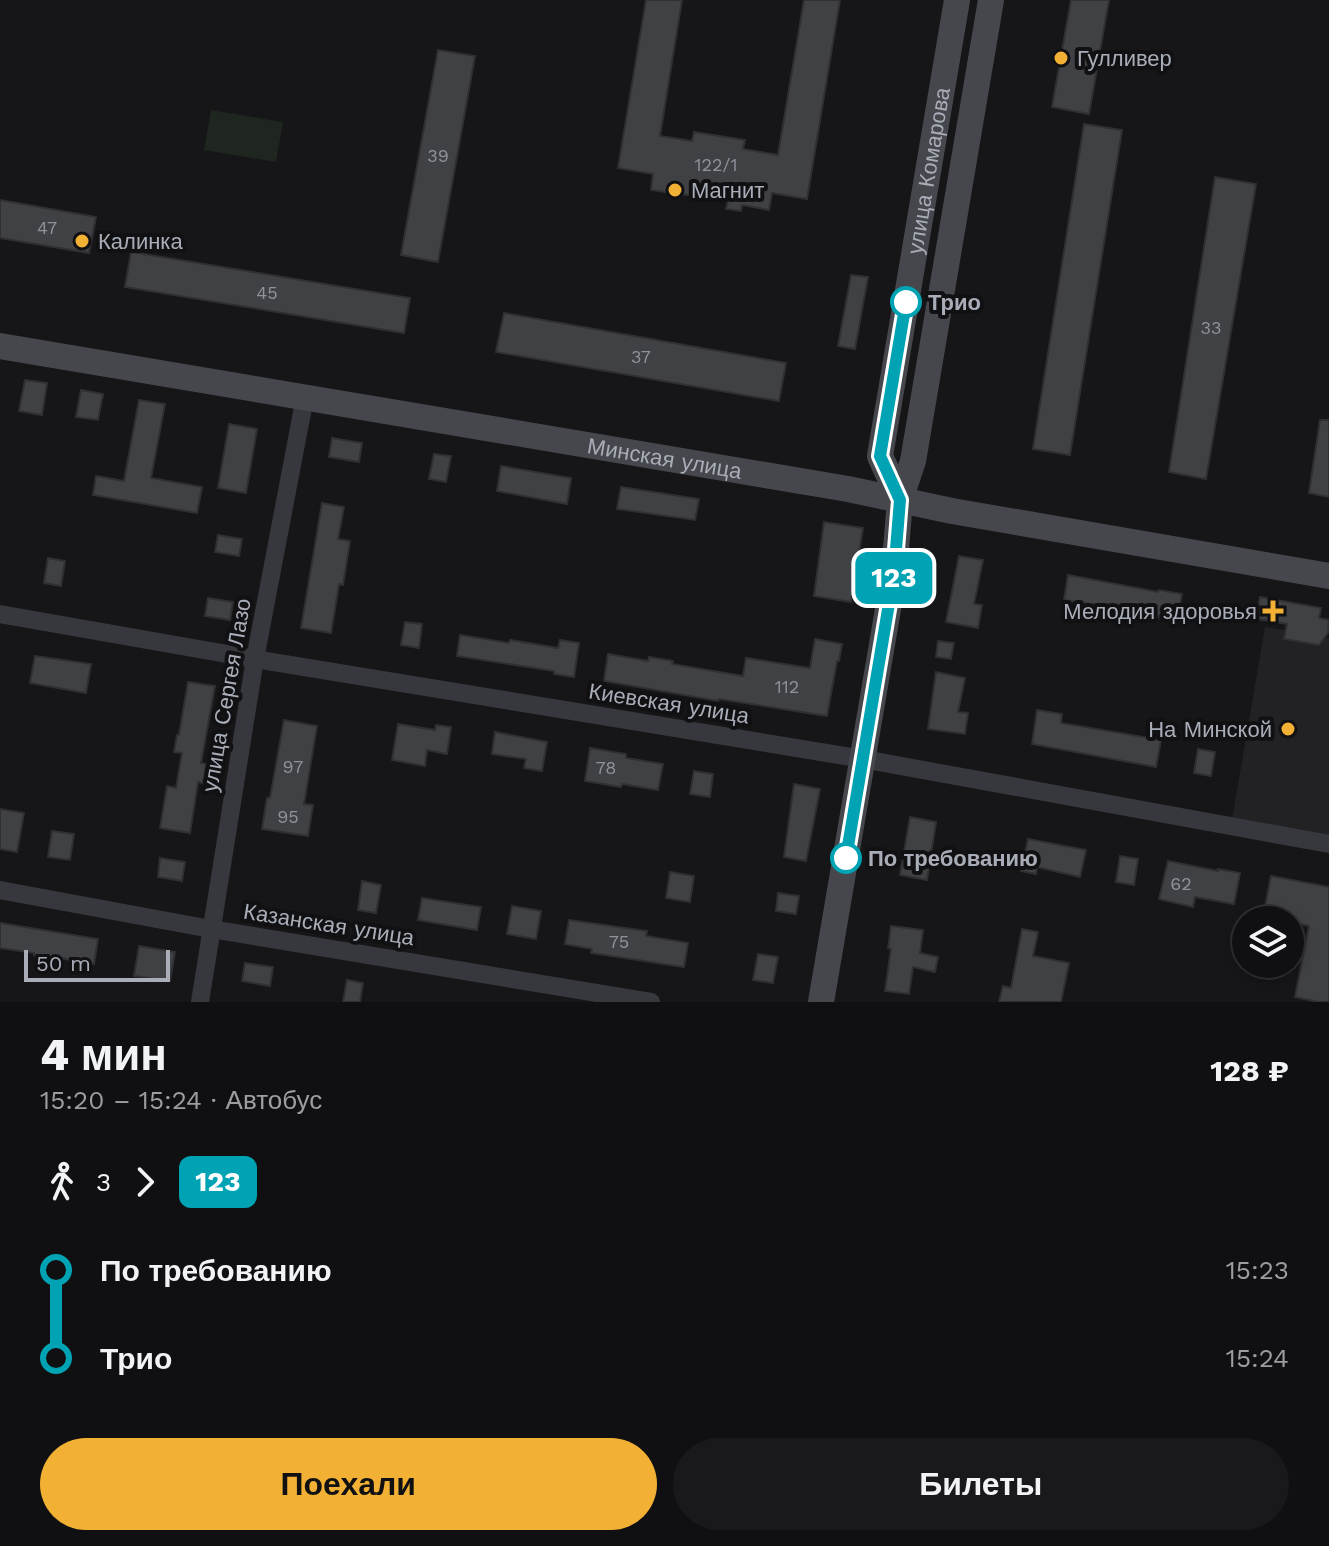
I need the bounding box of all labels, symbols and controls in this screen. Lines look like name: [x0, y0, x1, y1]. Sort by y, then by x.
place label: Гулливер: [1077, 46, 1172, 71]
marker: Гулливер: [1052, 49, 1070, 67]
street label: улица Комарова: [902, 85, 955, 256]
house number: 39: [427, 145, 449, 166]
house number: 122/1: [695, 154, 737, 175]
place label: Магнит: [691, 178, 764, 203]
marker: Магнит: [666, 181, 684, 199]
house number: 47: [37, 217, 57, 238]
place label: Калинка: [98, 229, 183, 254]
marker: Калинка: [73, 232, 91, 250]
house number: 45: [256, 282, 278, 303]
marker: Трио: [891, 287, 921, 317]
place label: Трио: [928, 290, 981, 315]
house number: 33: [1201, 317, 1222, 338]
house number: 37: [631, 346, 651, 367]
street label: Минская улица: [585, 433, 744, 484]
line badge: 123: [848, 552, 940, 604]
text: 123: [871, 561, 917, 594]
street label: улица Сергея Лазо: [197, 596, 256, 794]
place label: Мелодия здоровья: [1063, 599, 1257, 624]
marker: Мелодия здоровья: [1264, 602, 1282, 620]
house number: 112: [775, 676, 799, 697]
street label: Киевская улица: [587, 678, 752, 729]
place label: На Минской: [1148, 717, 1272, 742]
marker: На Минской: [1279, 720, 1297, 738]
house number: 97: [283, 756, 303, 777]
house number: 78: [596, 757, 616, 778]
house number: 95: [277, 806, 299, 827]
marker: По требованию: [831, 843, 861, 873]
place label: По требованию: [868, 846, 1038, 871]
house number: 62: [1170, 873, 1192, 894]
street label: Казанская улица: [242, 899, 417, 950]
map controls: [1232, 906, 1304, 978]
button: layers: [1232, 906, 1304, 978]
house number: 75: [609, 931, 629, 952]
scale bar: [24, 946, 170, 982]
text: 50 m: [36, 951, 91, 976]
text: 4 мин: [40, 1029, 167, 1081]
text: 128 ₽: [1210, 1053, 1289, 1088]
text: 15:20 – 15:24 · Автобус: [40, 1085, 322, 1115]
icon: walk: [40, 1160, 84, 1204]
icon: forward: [123, 1160, 167, 1204]
text: 123: [195, 1165, 241, 1198]
text: 3: [96, 1167, 111, 1197]
text: По требованию: [100, 1253, 332, 1288]
text: 15:23: [1226, 1255, 1289, 1285]
text: Трио: [100, 1341, 172, 1376]
text: 15:24: [1226, 1343, 1289, 1373]
button: Поехали: [40, 1438, 657, 1530]
button: Билеты: [673, 1438, 1289, 1530]

